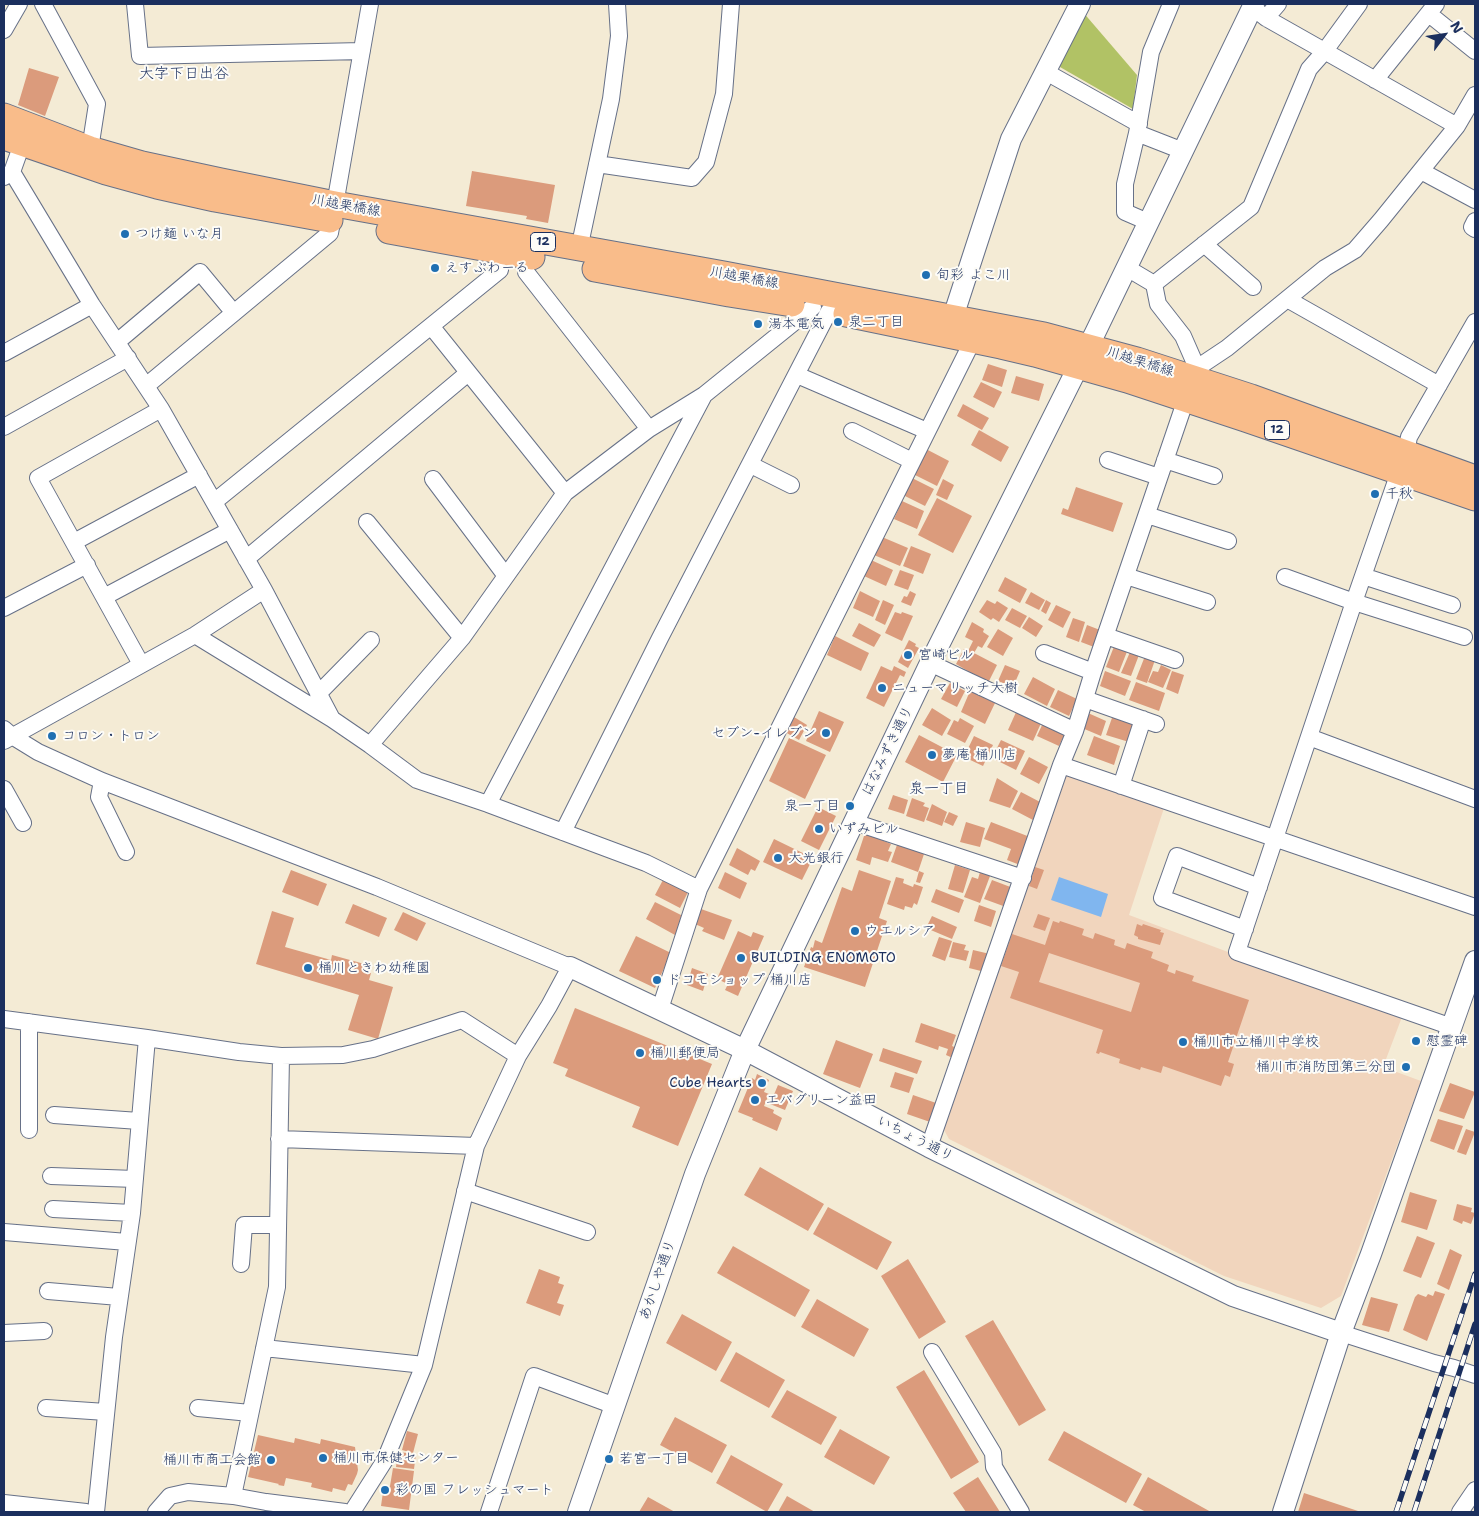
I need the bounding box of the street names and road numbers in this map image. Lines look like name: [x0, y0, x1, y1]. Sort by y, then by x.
street label: 川越栗橋線: [310, 192, 382, 220]
road number: 12: [530, 232, 556, 252]
street label: 川越栗橋線: [708, 264, 780, 292]
street label: 川越栗橋線: [1104, 344, 1176, 380]
road number: 12: [1264, 420, 1290, 440]
street label: はなみずき通り: [859, 703, 917, 799]
street label: いちょう通り: [874, 1112, 956, 1166]
street label: あかしや通り: [636, 1238, 680, 1322]

